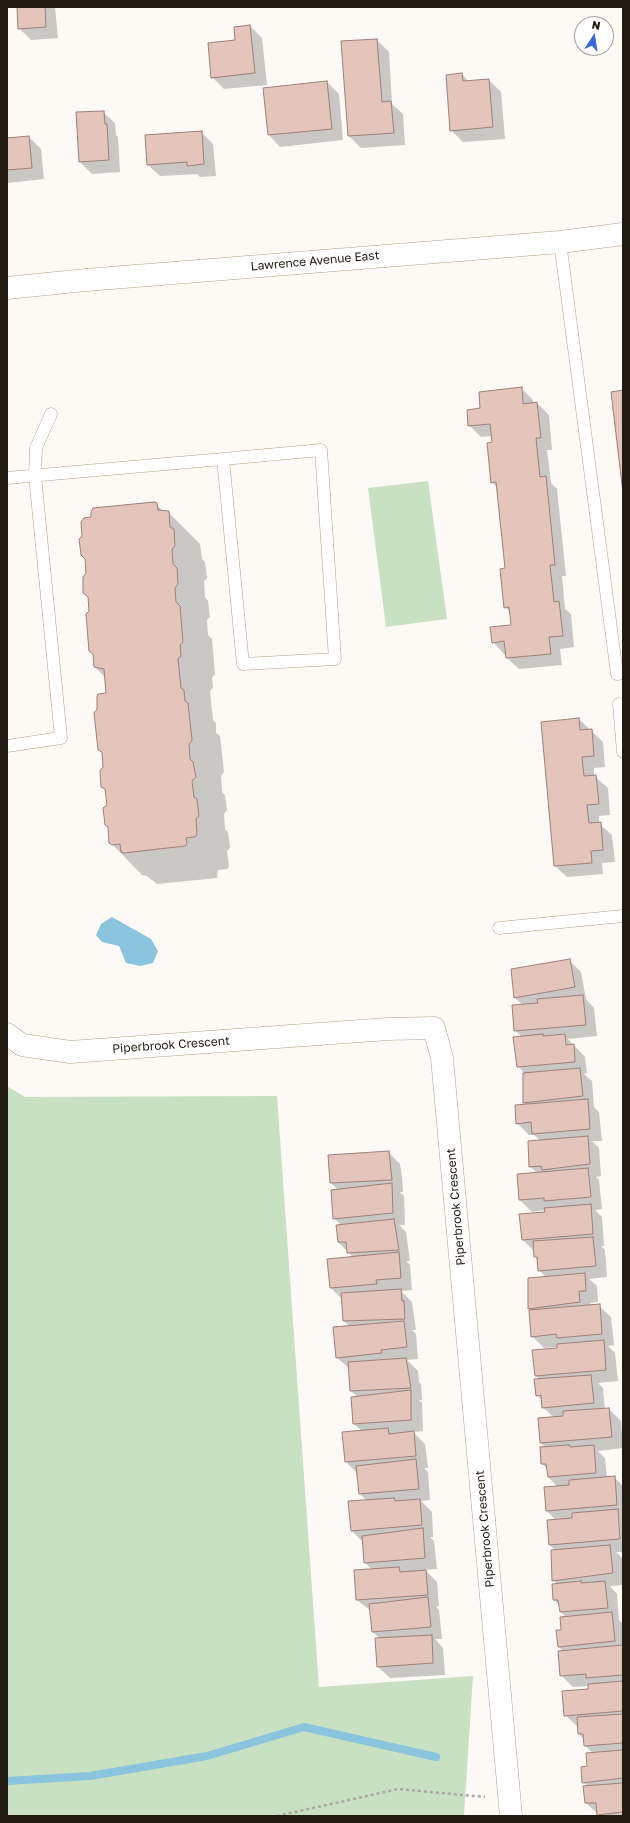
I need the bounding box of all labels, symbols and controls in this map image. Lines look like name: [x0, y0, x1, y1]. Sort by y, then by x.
north arrow: [574, 16, 614, 56]
text: N: [591, 18, 602, 32]
street label: Lawrence Avenue East: [250, 248, 380, 274]
street label: Piperbrook Crescent: [112, 1034, 230, 1056]
street label: Piperbrook Crescent: [444, 1148, 468, 1266]
street label: Piperbrook Crescent: [473, 1470, 497, 1588]

